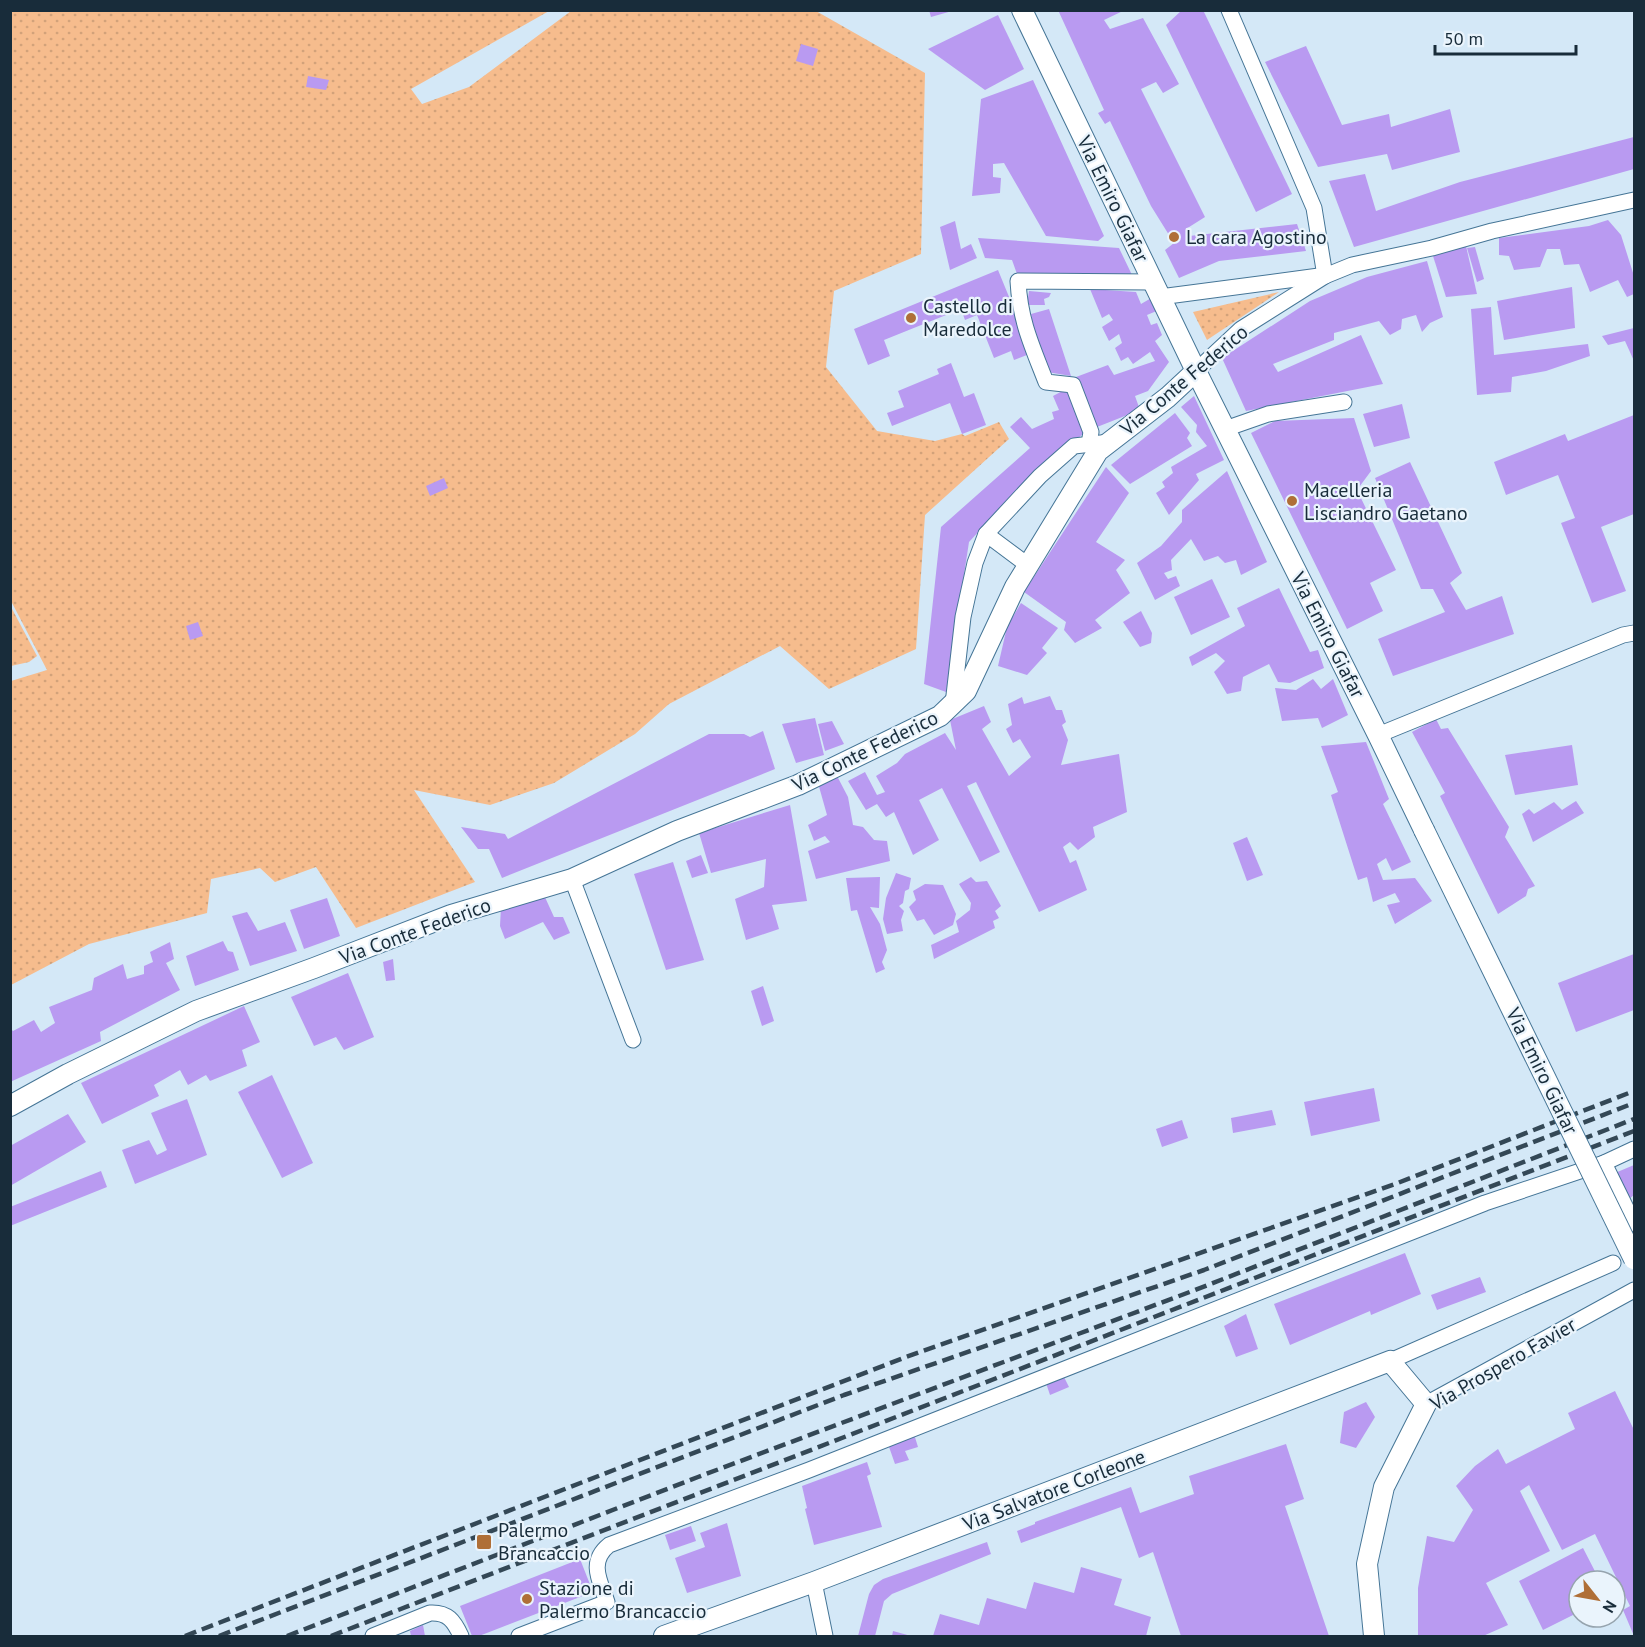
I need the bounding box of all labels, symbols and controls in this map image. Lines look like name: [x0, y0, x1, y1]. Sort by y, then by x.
scale bar: [1435, 18, 1576, 56]
text: 50 m: [1444, 27, 1483, 50]
street label: Via Emiro Giafar: [1071, 130, 1155, 267]
place label: La cara Agostino: [1186, 224, 1327, 250]
marker: La cara Agostino: [1167, 230, 1181, 244]
place label: Castello di Maredolce: [923, 293, 1013, 342]
marker: Castello di Maredolce: [904, 311, 918, 325]
street label: Via Conte Federico: [1114, 319, 1253, 442]
place label: Macelleria Lisciandro Gaetano: [1304, 477, 1468, 526]
marker: Macelleria Lisciandro Gaetano: [1285, 494, 1299, 508]
street label: Via Emiro Giafar: [1285, 567, 1371, 702]
street label: Via Conte Federico: [787, 704, 942, 798]
street label: Via Conte Federico: [335, 892, 494, 971]
street label: Via Emiro Giafar: [1500, 1002, 1584, 1139]
street label: Via Prospero Favier: [1424, 1312, 1581, 1417]
street label: Via Salvatore Corleone: [958, 1443, 1149, 1537]
place label: Palermo Brancaccio: [498, 1517, 590, 1566]
marker: Palermo Brancaccio: [475, 1533, 493, 1551]
north arrow: [1567, 1569, 1627, 1629]
place label: Stazione di Palermo Brancaccio: [539, 1575, 706, 1624]
marker: Stazione di Palermo Brancaccio: [520, 1592, 534, 1606]
text: N: [1599, 1597, 1621, 1616]

